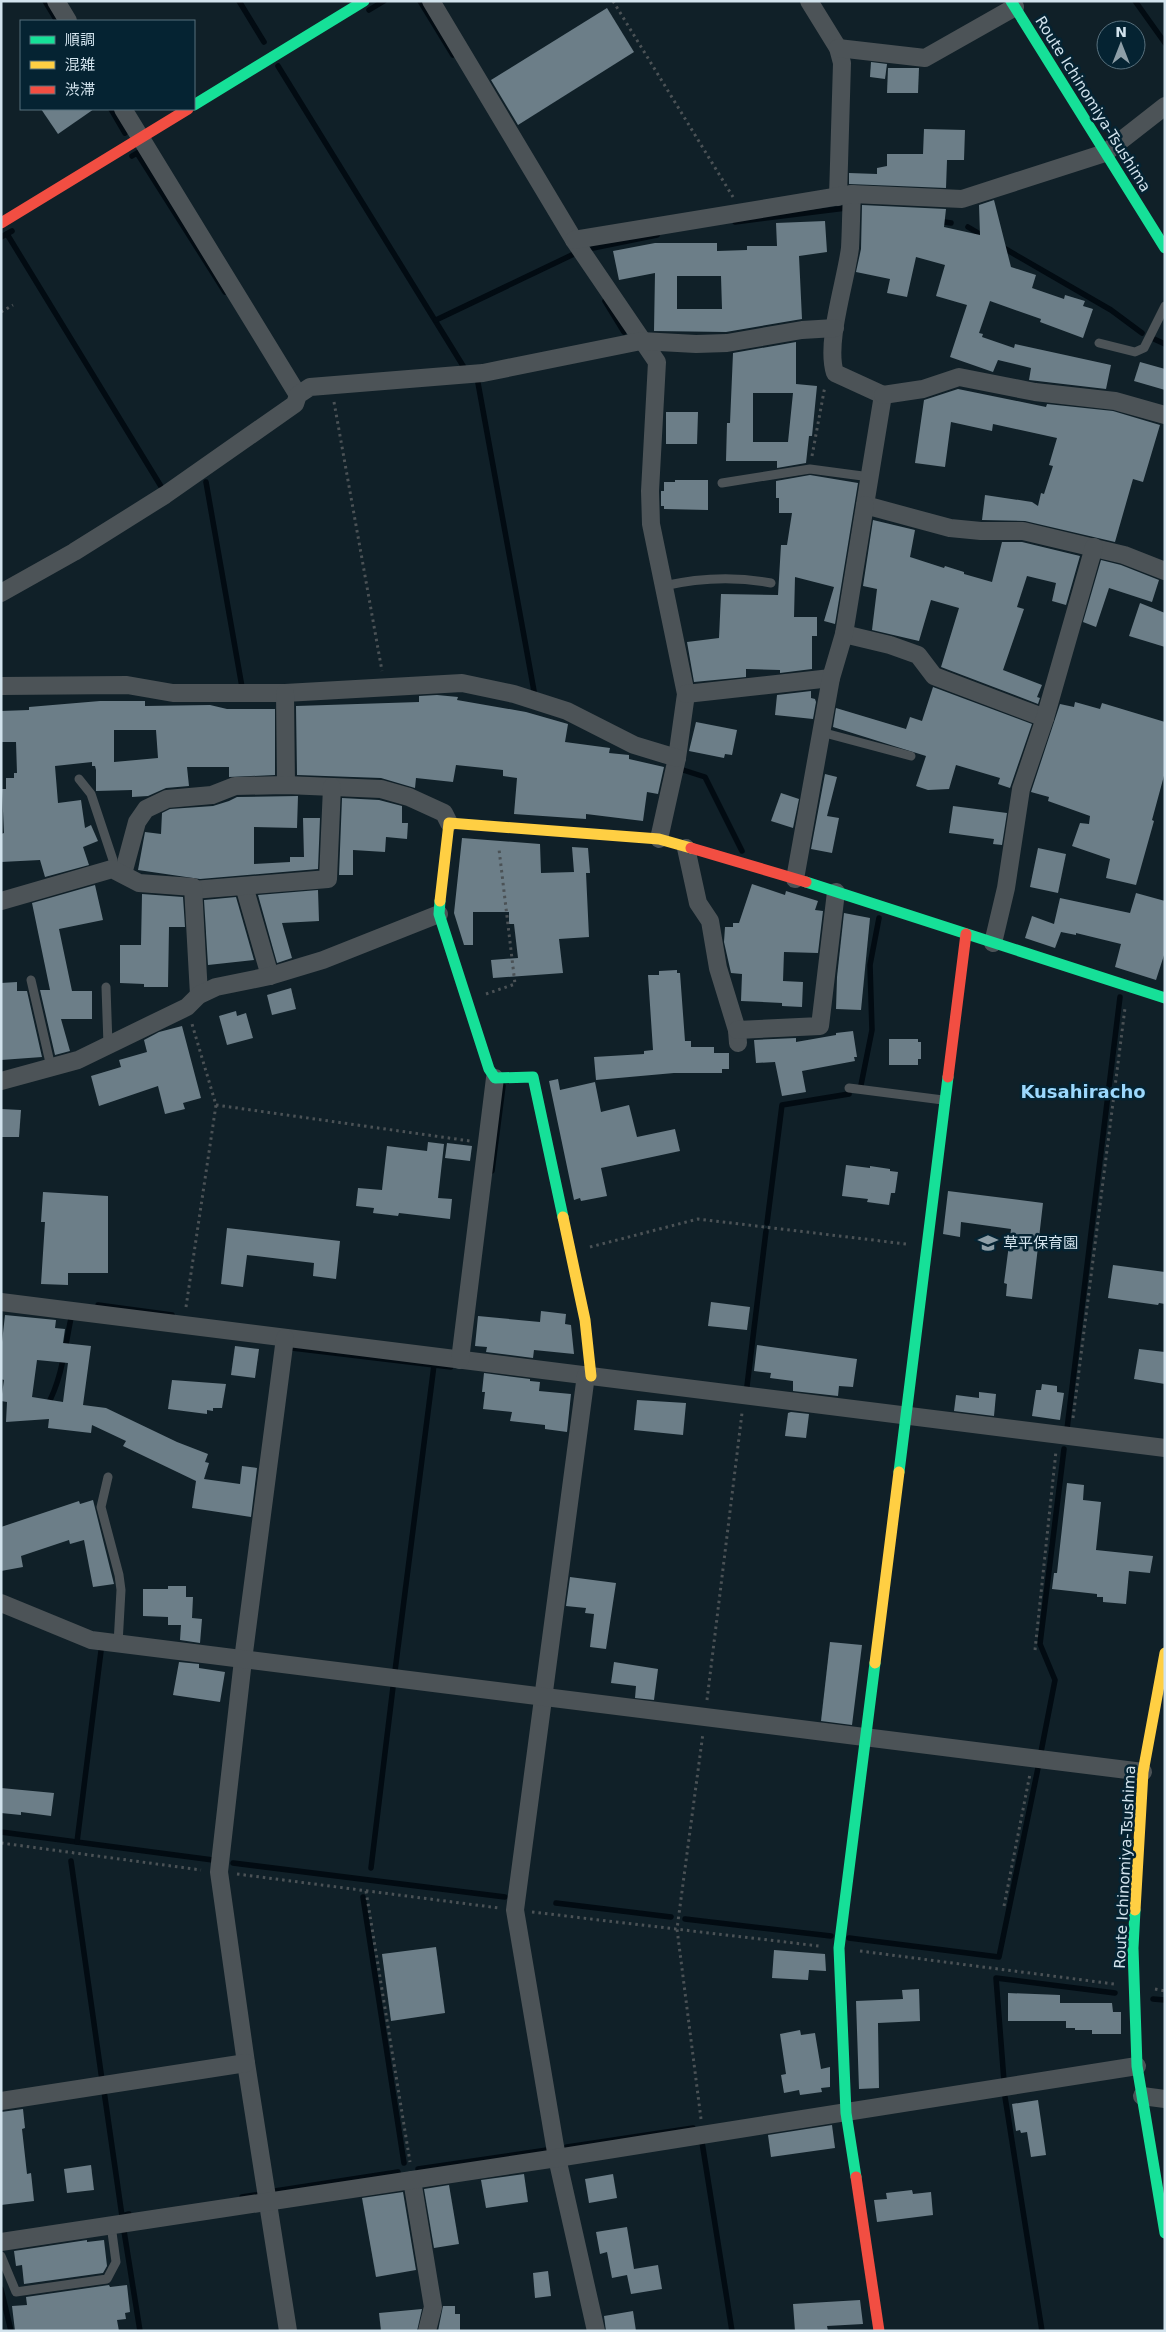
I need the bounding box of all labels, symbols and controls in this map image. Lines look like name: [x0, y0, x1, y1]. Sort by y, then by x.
street label: Route Ichinomiya-Tsushima: [1031, 13, 1155, 195]
legend: [20, 20, 195, 110]
north arrow: [1096, 20, 1146, 70]
text: N: [1115, 24, 1127, 40]
text: 順調: [65, 31, 95, 49]
text: 混雑: [65, 56, 95, 74]
text: 渋滞: [65, 81, 95, 99]
district label: Kusahiracho: [1020, 1081, 1146, 1102]
school or university icon: 草平保育園: [977, 1232, 999, 1254]
place label: 草平保育園: [1003, 1234, 1078, 1252]
street label: Route Ichinomiya-Tsushima: [1111, 1765, 1139, 1969]

